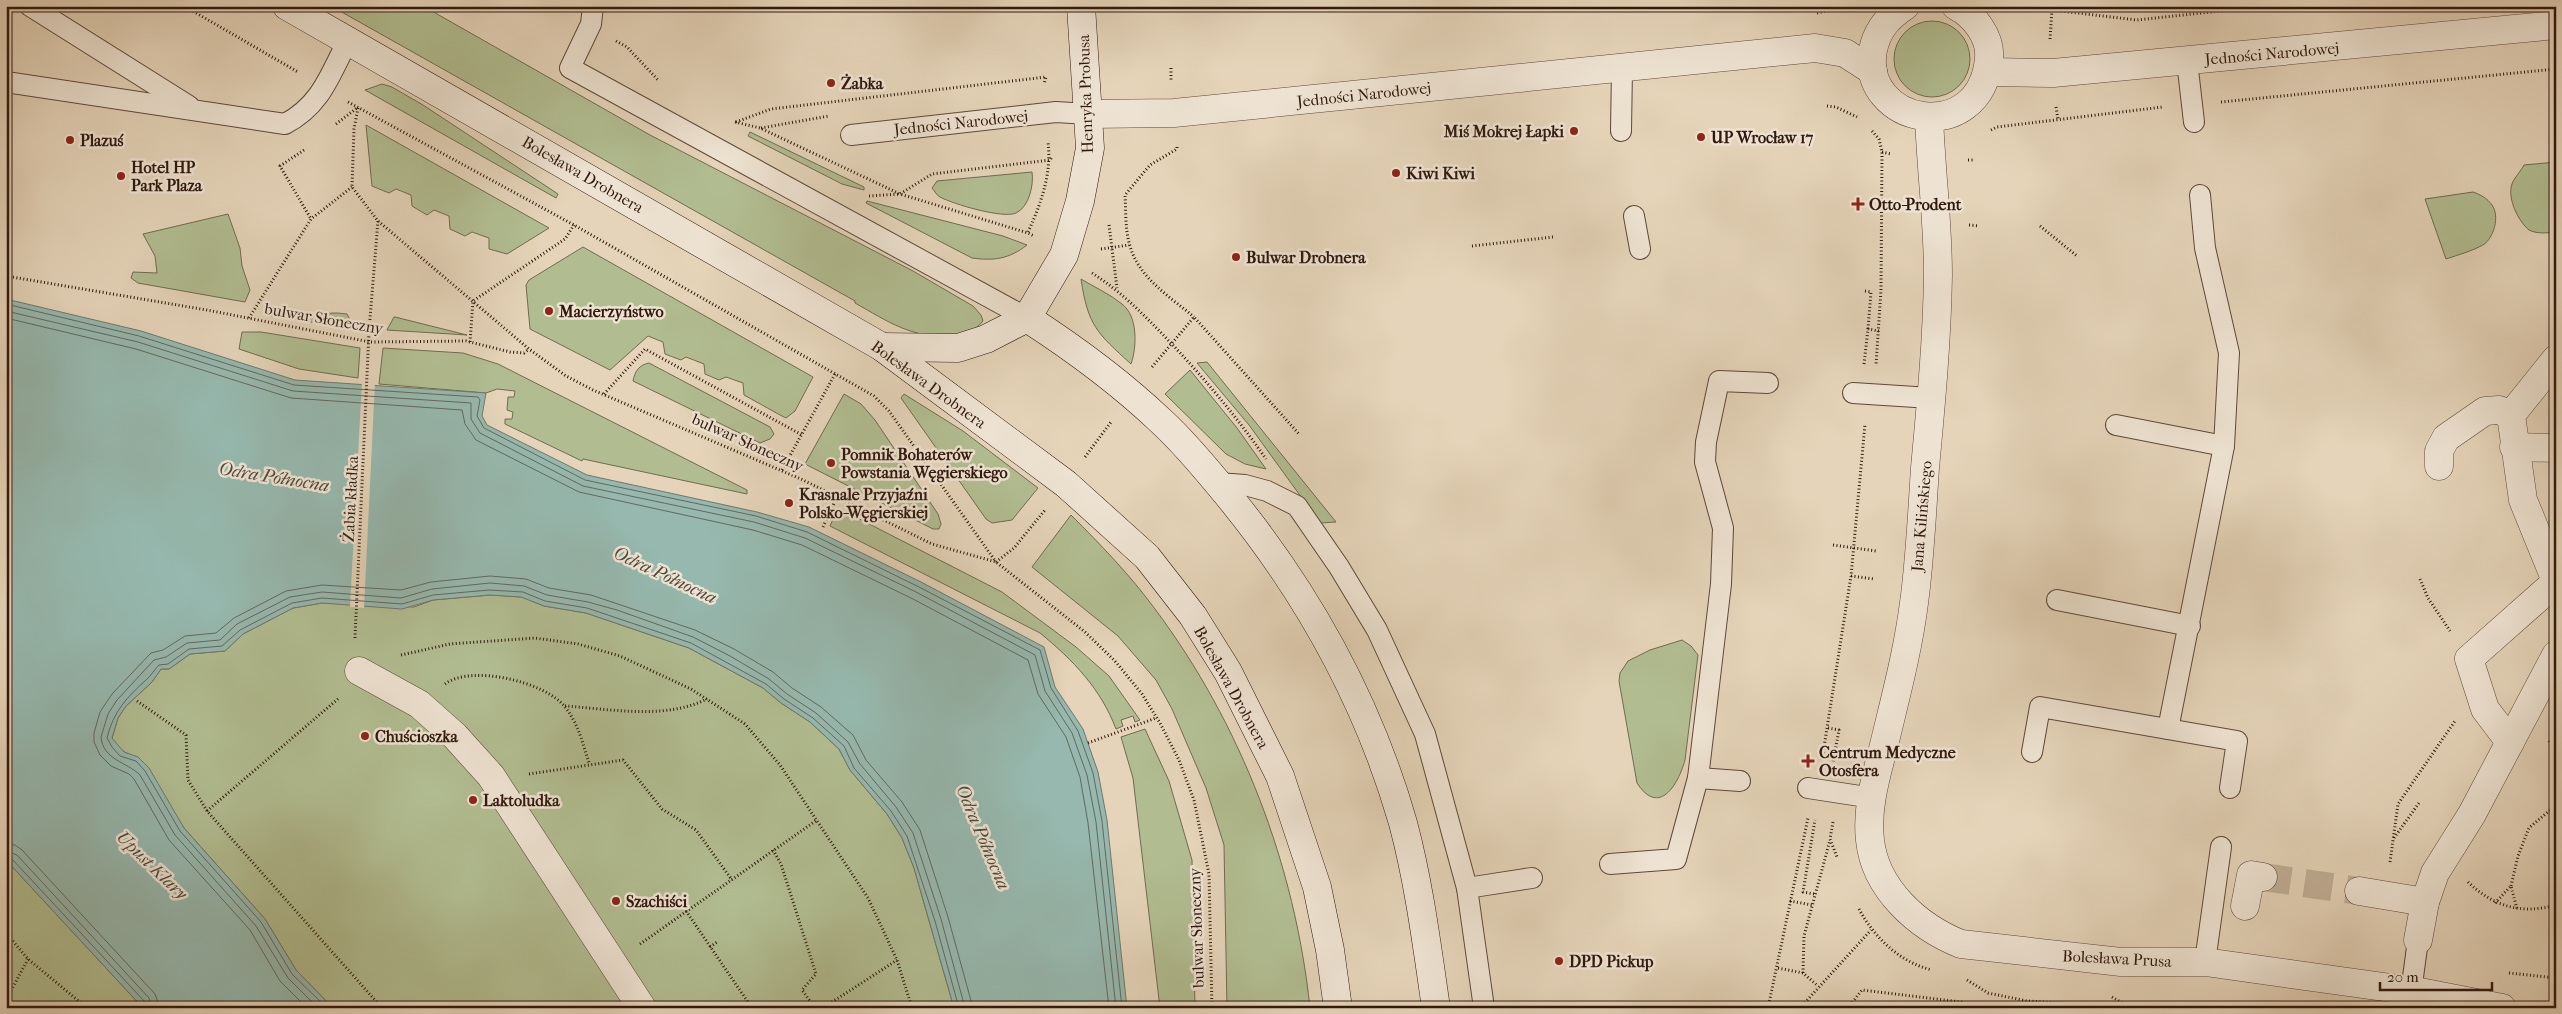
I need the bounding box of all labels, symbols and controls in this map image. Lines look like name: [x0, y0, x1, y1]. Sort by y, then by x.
street label: Henryka Probusa: [1074, 34, 1097, 154]
street label: Jedności Narodowej: [2202, 38, 2340, 69]
place label: Żabka: [841, 73, 884, 93]
marker: Żabka: [825, 77, 837, 89]
street label: Jedności Narodowej: [1294, 78, 1432, 111]
street label: Jedności Narodowej: [891, 106, 1029, 139]
place label: Miś Mokrej Łapki: [1443, 122, 1564, 142]
marker: Miś Mokrej Łapki: [1568, 125, 1580, 137]
place label: UP Wrocław 17: [1710, 128, 1814, 147]
place label: Plazuś: [80, 131, 125, 150]
marker: UP Wrocław 17: [1695, 131, 1707, 143]
street label: Bolesława Drobnera: [519, 132, 647, 217]
marker: Plazuś: [64, 134, 76, 146]
place label: Hotel HP Park Plaza: [131, 158, 203, 195]
place label: Kiwi Kiwi: [1406, 164, 1475, 183]
marker: Kiwi Kiwi: [1390, 167, 1402, 179]
marker: Hotel HP Park Plaza: [115, 170, 127, 182]
place label: Otto-Prodent: [1869, 195, 1962, 214]
marker: Otto-Prodent: [1851, 197, 1865, 211]
place label: Bulwar Drobnera: [1246, 248, 1366, 267]
marker: Bulwar Drobnera: [1230, 251, 1242, 263]
street label: bulwar Słoneczny: [262, 299, 385, 338]
place label: Macierzyństwo: [558, 302, 664, 322]
marker: Macierzyństwo: [543, 305, 555, 317]
street label: Bolesława Drobnera: [868, 336, 990, 433]
street label: bulwar Słoneczny: [688, 409, 807, 476]
place label: Pomnik Bohaterów Powstania Węgierskiego: [841, 445, 1008, 483]
street label: Żabia kładka: [339, 455, 362, 543]
marker: Pomnik Bohaterów Powstania Węgierskiego: [825, 457, 837, 469]
water label: Odra Północna: [217, 458, 331, 497]
street label: Jana Kilińskiego: [1907, 460, 1936, 574]
place label: Krasnale Przyjaźni Polsko-Węgierskiej: [799, 485, 928, 523]
marker: Krasnale Przyjaźni Polsko-Węgierskiej: [783, 497, 795, 509]
water label: Odra Północna: [610, 542, 720, 609]
street label: Bolesława Drobnera: [1190, 623, 1273, 752]
place label: Chuścioszka: [375, 727, 458, 746]
marker: Chuścioszka: [359, 730, 371, 742]
place label: Centrum Medyczne Otosfera: [1819, 743, 1956, 780]
marker: Centrum Medyczne Otosfera: [1801, 754, 1815, 768]
water label: Odra Północna: [951, 782, 1014, 893]
place label: Laktoludka: [483, 791, 560, 810]
marker: Laktoludka: [467, 794, 479, 806]
water label: Upust Klary: [112, 827, 192, 905]
street label: bulwar Słoneczny: [1185, 867, 1208, 989]
place label: Szachiści: [626, 892, 687, 911]
marker: Szachiści: [610, 895, 622, 907]
street label: Bolesława Prusa: [2062, 946, 2173, 971]
place label: DPD Pickup: [1569, 952, 1654, 972]
marker: DPD Pickup: [1553, 955, 1565, 967]
scale bar: [2380, 959, 2492, 991]
text: 20 m: [2387, 968, 2419, 986]

